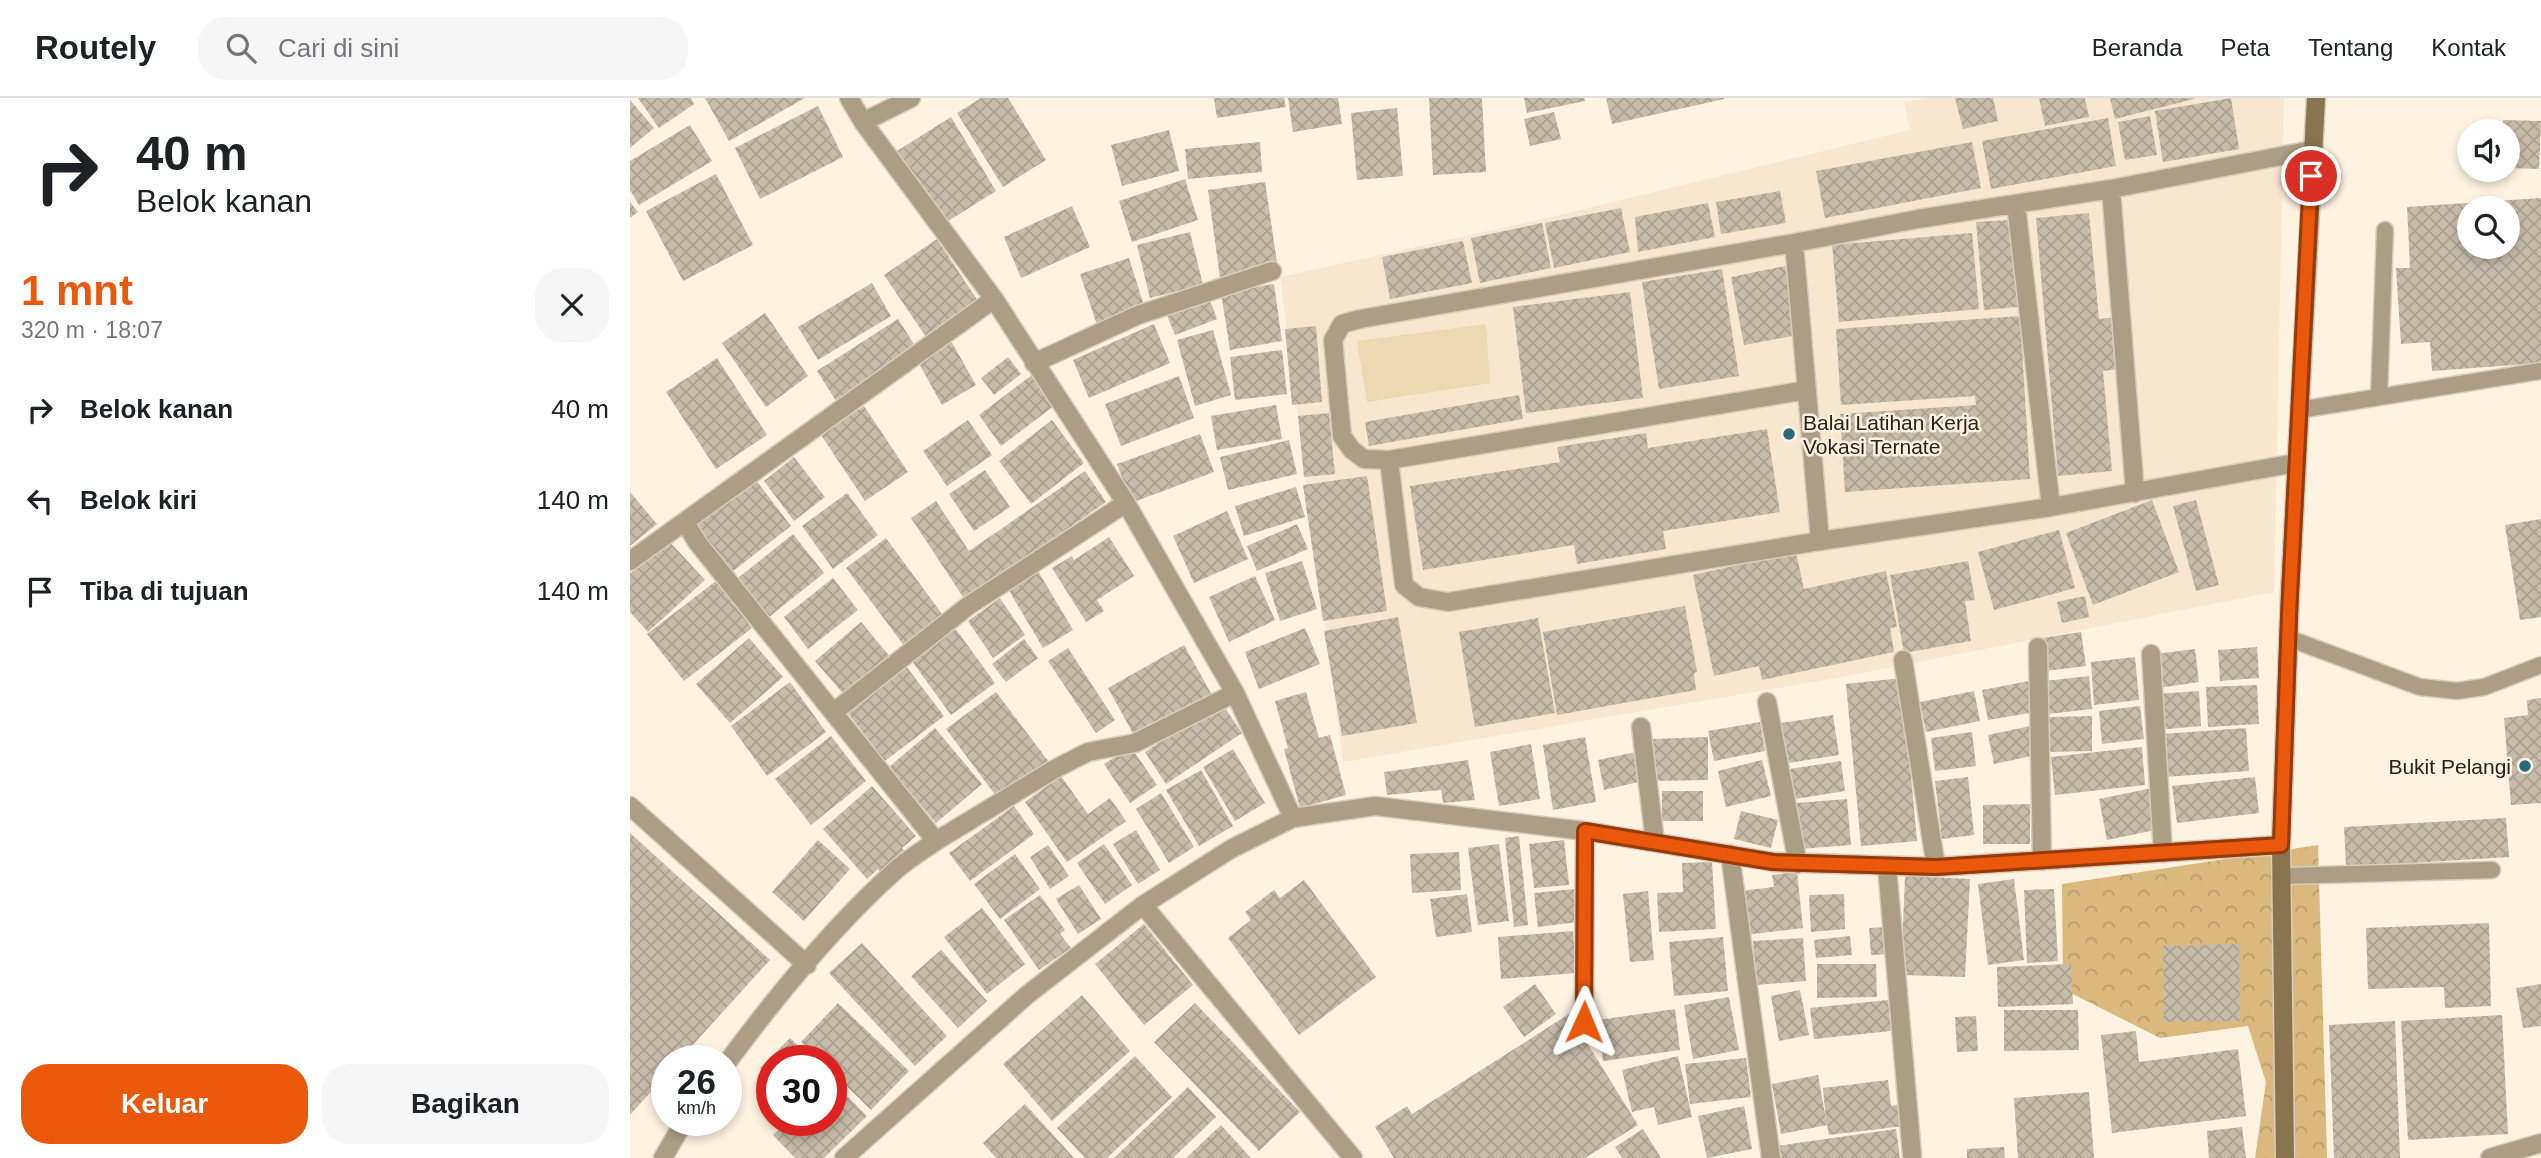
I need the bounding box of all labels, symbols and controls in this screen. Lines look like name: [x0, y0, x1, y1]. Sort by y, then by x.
search box: [198, 17, 688, 80]
text: Routely: [35, 29, 156, 66]
icon: search: [222, 29, 260, 67]
text: Cari di sini: [278, 33, 399, 63]
text: Beranda: [2092, 34, 2183, 61]
text: Peta: [2221, 34, 2270, 61]
text: Tentang: [2308, 34, 2393, 61]
text: Kontak: [2431, 34, 2506, 61]
map controls: [2457, 119, 2520, 259]
button: sound: [2457, 119, 2520, 182]
icon: right: [21, 126, 112, 217]
text: 40 m: [136, 126, 248, 180]
pin: [2281, 146, 2341, 206]
icon: arrive: [2292, 157, 2330, 195]
text: Belok kanan: [136, 183, 312, 219]
button: search: [2457, 196, 2520, 259]
text: 1 mnt: [21, 267, 133, 314]
button: close: [535, 268, 609, 342]
text: 320 m · 18:07: [21, 317, 163, 343]
icon: right: [21, 391, 59, 429]
text: Belok kanan: [80, 394, 233, 424]
text: 40 m: [551, 394, 609, 424]
place label: Balai Latihan Kerja Vokasi Ternate: [1803, 411, 1980, 458]
marker: Balai Latihan Kerja Vokasi Ternate: [1781, 426, 1797, 442]
icon: left: [21, 482, 59, 520]
text: Belok kiri: [80, 485, 197, 515]
text: 140 m: [537, 485, 609, 515]
icon: arrive: [21, 573, 59, 611]
text: Tiba di tujuan: [80, 576, 249, 606]
text: 140 m: [537, 576, 609, 606]
place label: Bukit Pelangi: [2388, 755, 2511, 778]
marker: Bukit Pelangi: [2517, 758, 2533, 774]
position arrow: [1547, 985, 1621, 1059]
speed limit sign: 30: [756, 1045, 847, 1136]
text: 26: [677, 1062, 716, 1101]
button: Keluar: [21, 1064, 308, 1144]
button: Bagikan: [322, 1064, 609, 1144]
text: km/h: [677, 1098, 716, 1118]

